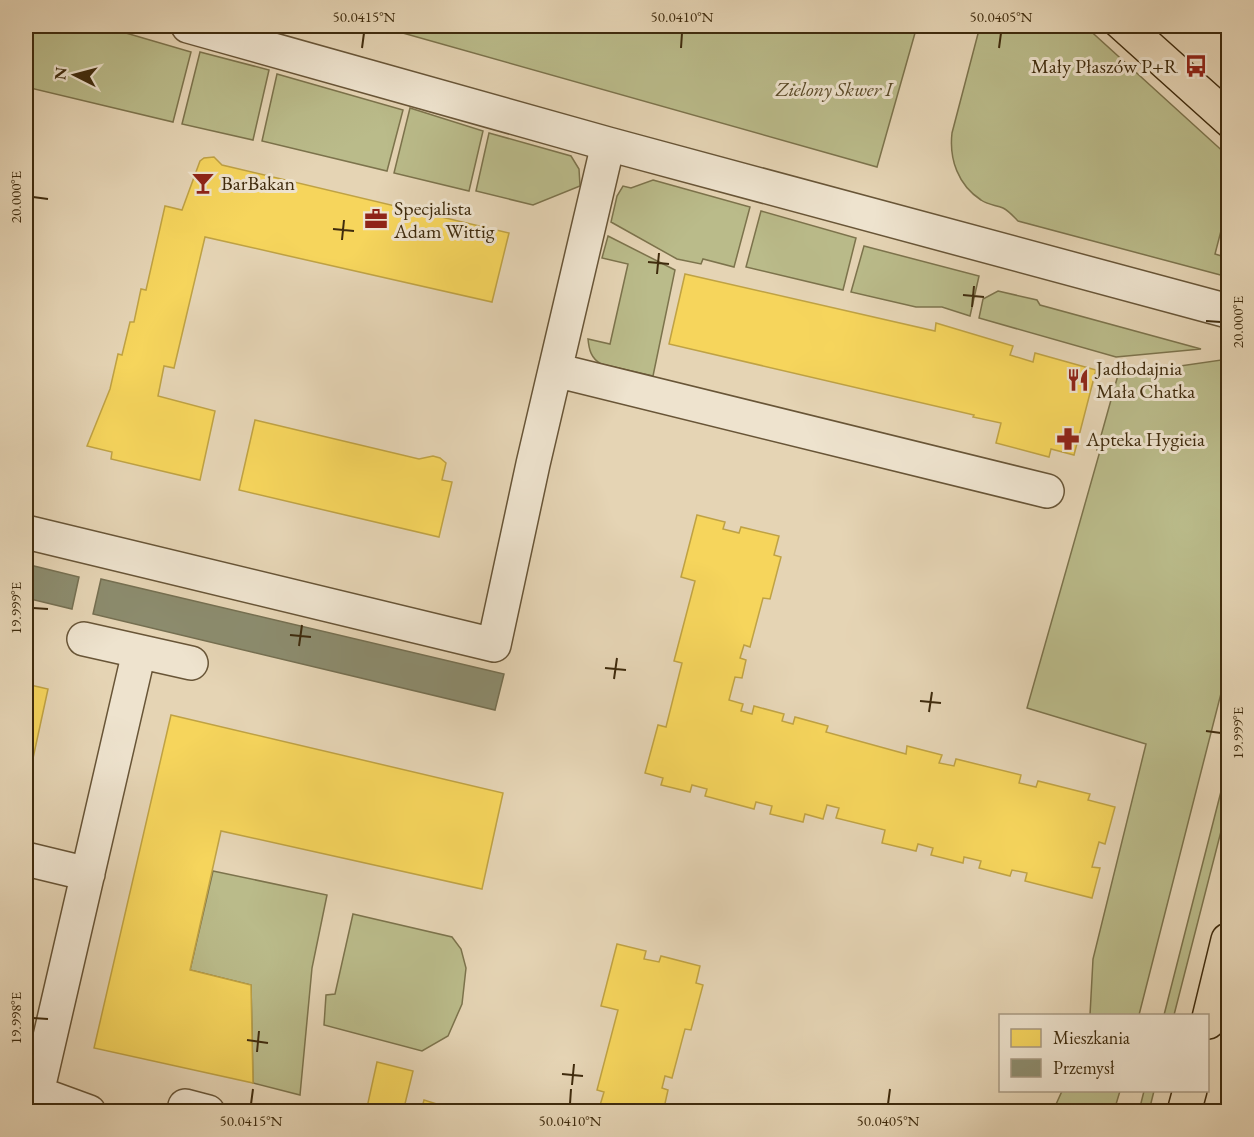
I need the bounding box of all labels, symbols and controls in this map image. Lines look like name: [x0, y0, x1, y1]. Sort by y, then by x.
text: 50.0415°N: [333, 7, 396, 26]
text: 50.0410°N: [651, 7, 714, 26]
text: 50.0405°N: [970, 7, 1033, 26]
north arrow: [45, 45, 105, 105]
place label: Mały Płaszów P+R: [1031, 53, 1179, 79]
bus stop icon: Mały Płaszów P+R: [1183, 53, 1209, 79]
text: N: [49, 66, 72, 81]
park label: Zielony Skwer I: [775, 76, 894, 102]
text: 20.000°E: [6, 170, 25, 223]
bar icon: BarBakan: [190, 170, 216, 196]
place label: BarBakan: [221, 170, 295, 196]
place label: Specjalista Adam Wittig: [393, 195, 495, 244]
office icon: Specjalista Adam Wittig: [363, 206, 389, 232]
text: 20.000°E: [1228, 295, 1247, 348]
place label: Jadłodajnia Mała Chatka: [1094, 355, 1195, 404]
restaurant icon: Jadłodajnia Mała Chatka: [1065, 367, 1091, 393]
pharmacy icon: Apteka Hygieia: [1055, 426, 1081, 452]
place label: Apteka Hygieia: [1085, 426, 1205, 452]
text: 19.999°E: [6, 581, 25, 634]
text: 19.999°E: [1228, 706, 1247, 759]
text: 19.998°E: [6, 991, 25, 1044]
legend: [999, 1014, 1209, 1092]
text: Mieszkania: [1053, 1026, 1131, 1049]
text: Przemysł: [1053, 1056, 1115, 1079]
text: 50.0415°N: [220, 1111, 283, 1130]
text: 50.0410°N: [539, 1111, 602, 1130]
text: 50.0405°N: [857, 1111, 920, 1130]

